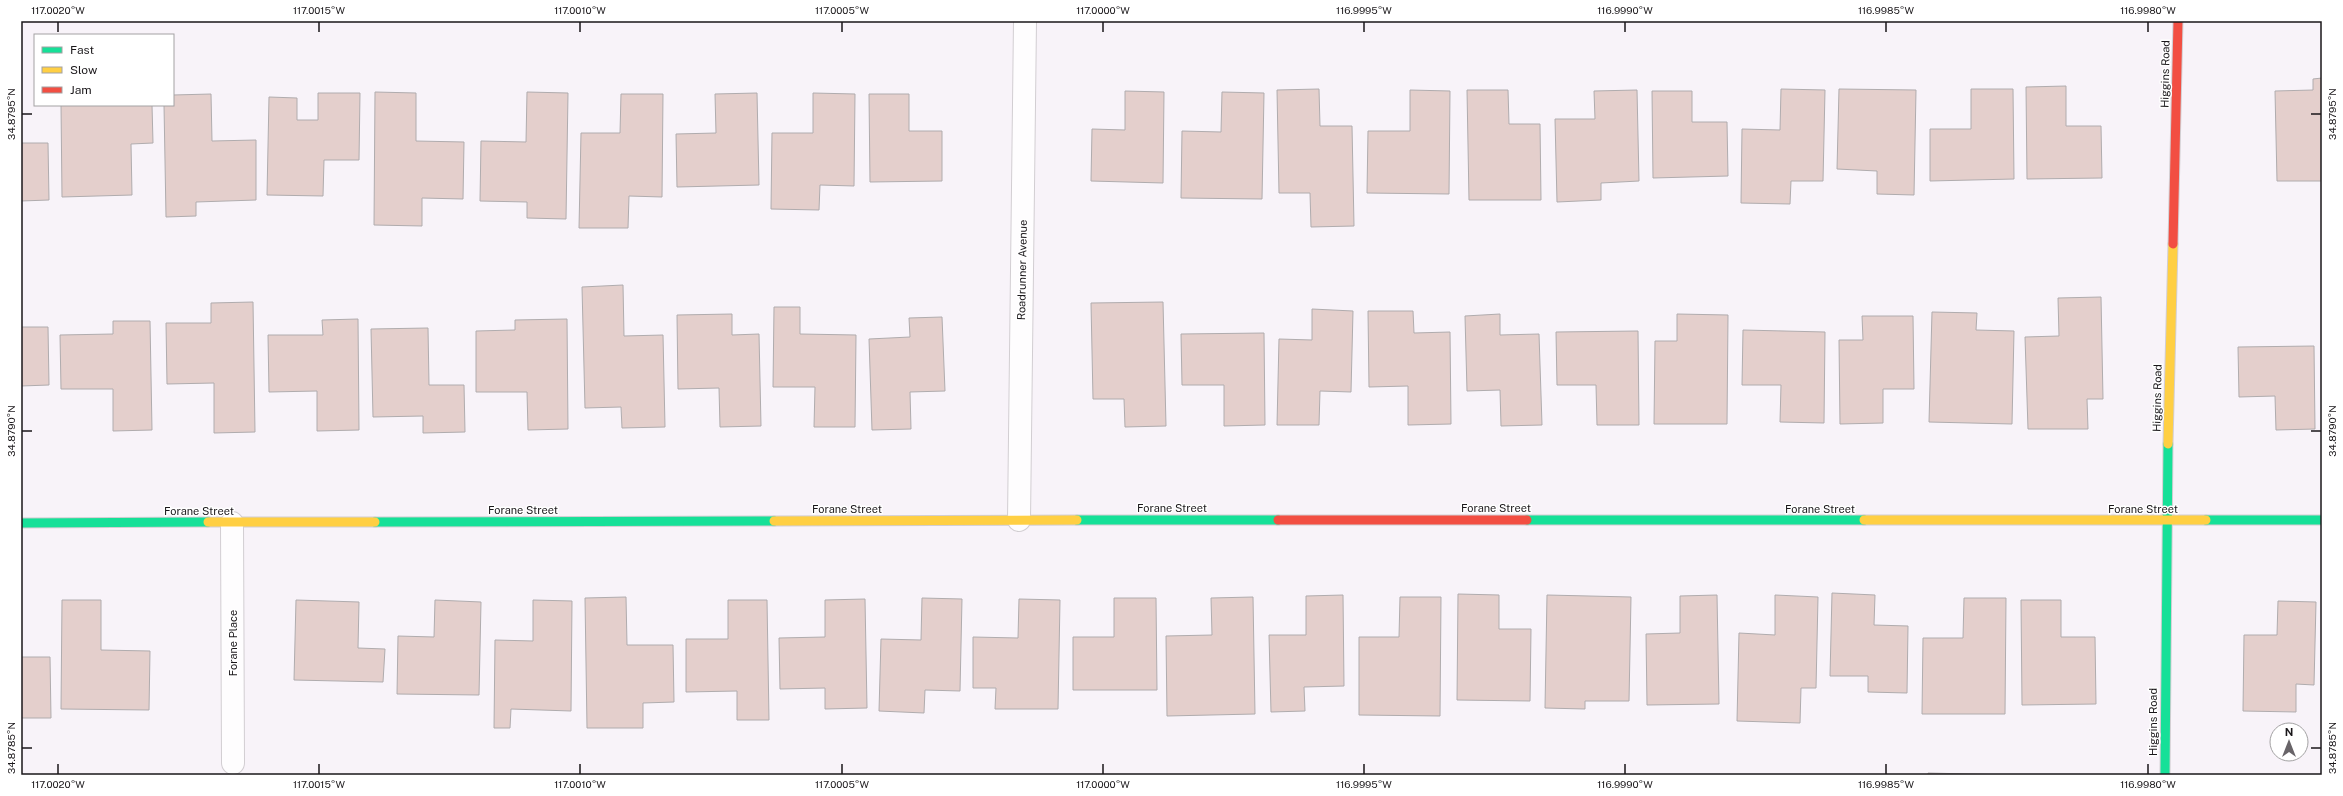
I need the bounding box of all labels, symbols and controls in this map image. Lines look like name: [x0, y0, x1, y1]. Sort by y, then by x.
text: 117.0020°W: [31, 4, 85, 16]
text: 117.0015°W: [293, 4, 345, 16]
text: 117.0010°W: [554, 4, 606, 16]
text: 117.0005°W: [815, 4, 869, 16]
text: 117.0000°W: [1076, 4, 1130, 16]
text: 116.9995°W: [1336, 4, 1392, 16]
text: 116.9990°W: [1597, 4, 1653, 16]
text: 116.9985°W: [1858, 4, 1914, 16]
text: 116.9980°W: [2120, 4, 2176, 16]
legend: [34, 34, 174, 106]
street label: Higgins Road: [2158, 40, 2172, 108]
text: Fast: [70, 43, 95, 57]
text: Slow: [70, 63, 98, 77]
text: Jam: [70, 83, 92, 97]
text: 34.8795°N: [5, 88, 17, 140]
text: 34.8795°N: [2326, 88, 2338, 140]
street label: Roadrunner Avenue: [1015, 220, 1029, 320]
street label: Higgins Road: [2150, 364, 2164, 432]
text: 34.8790°N: [5, 405, 17, 457]
text: 34.8790°N: [2326, 405, 2338, 457]
street label: Forane Street: [1137, 502, 1207, 514]
street label: Forane Street: [1461, 502, 1531, 514]
street label: Forane Street: [812, 503, 882, 515]
street label: Forane Street: [1785, 503, 1855, 515]
street label: Forane Street: [2108, 503, 2178, 515]
street label: Forane Street: [488, 504, 558, 516]
street label: Forane Street: [164, 505, 234, 517]
street label: Forane Place: [227, 610, 239, 676]
street label: Higgins Road: [2147, 688, 2159, 756]
text: 34.8785°N: [5, 722, 17, 774]
north arrow: [2269, 722, 2309, 762]
text: 34.8785°N: [2326, 722, 2338, 774]
text: N: [2285, 726, 2293, 738]
text: 117.0020°W: [31, 778, 85, 790]
text: 117.0015°W: [293, 778, 345, 790]
text: 117.0010°W: [554, 778, 606, 790]
text: 117.0005°W: [815, 778, 869, 790]
text: 117.0000°W: [1076, 778, 1130, 790]
text: 116.9995°W: [1336, 778, 1392, 790]
text: 116.9990°W: [1597, 778, 1653, 790]
text: 116.9985°W: [1858, 778, 1914, 790]
text: 116.9980°W: [2120, 778, 2176, 790]

